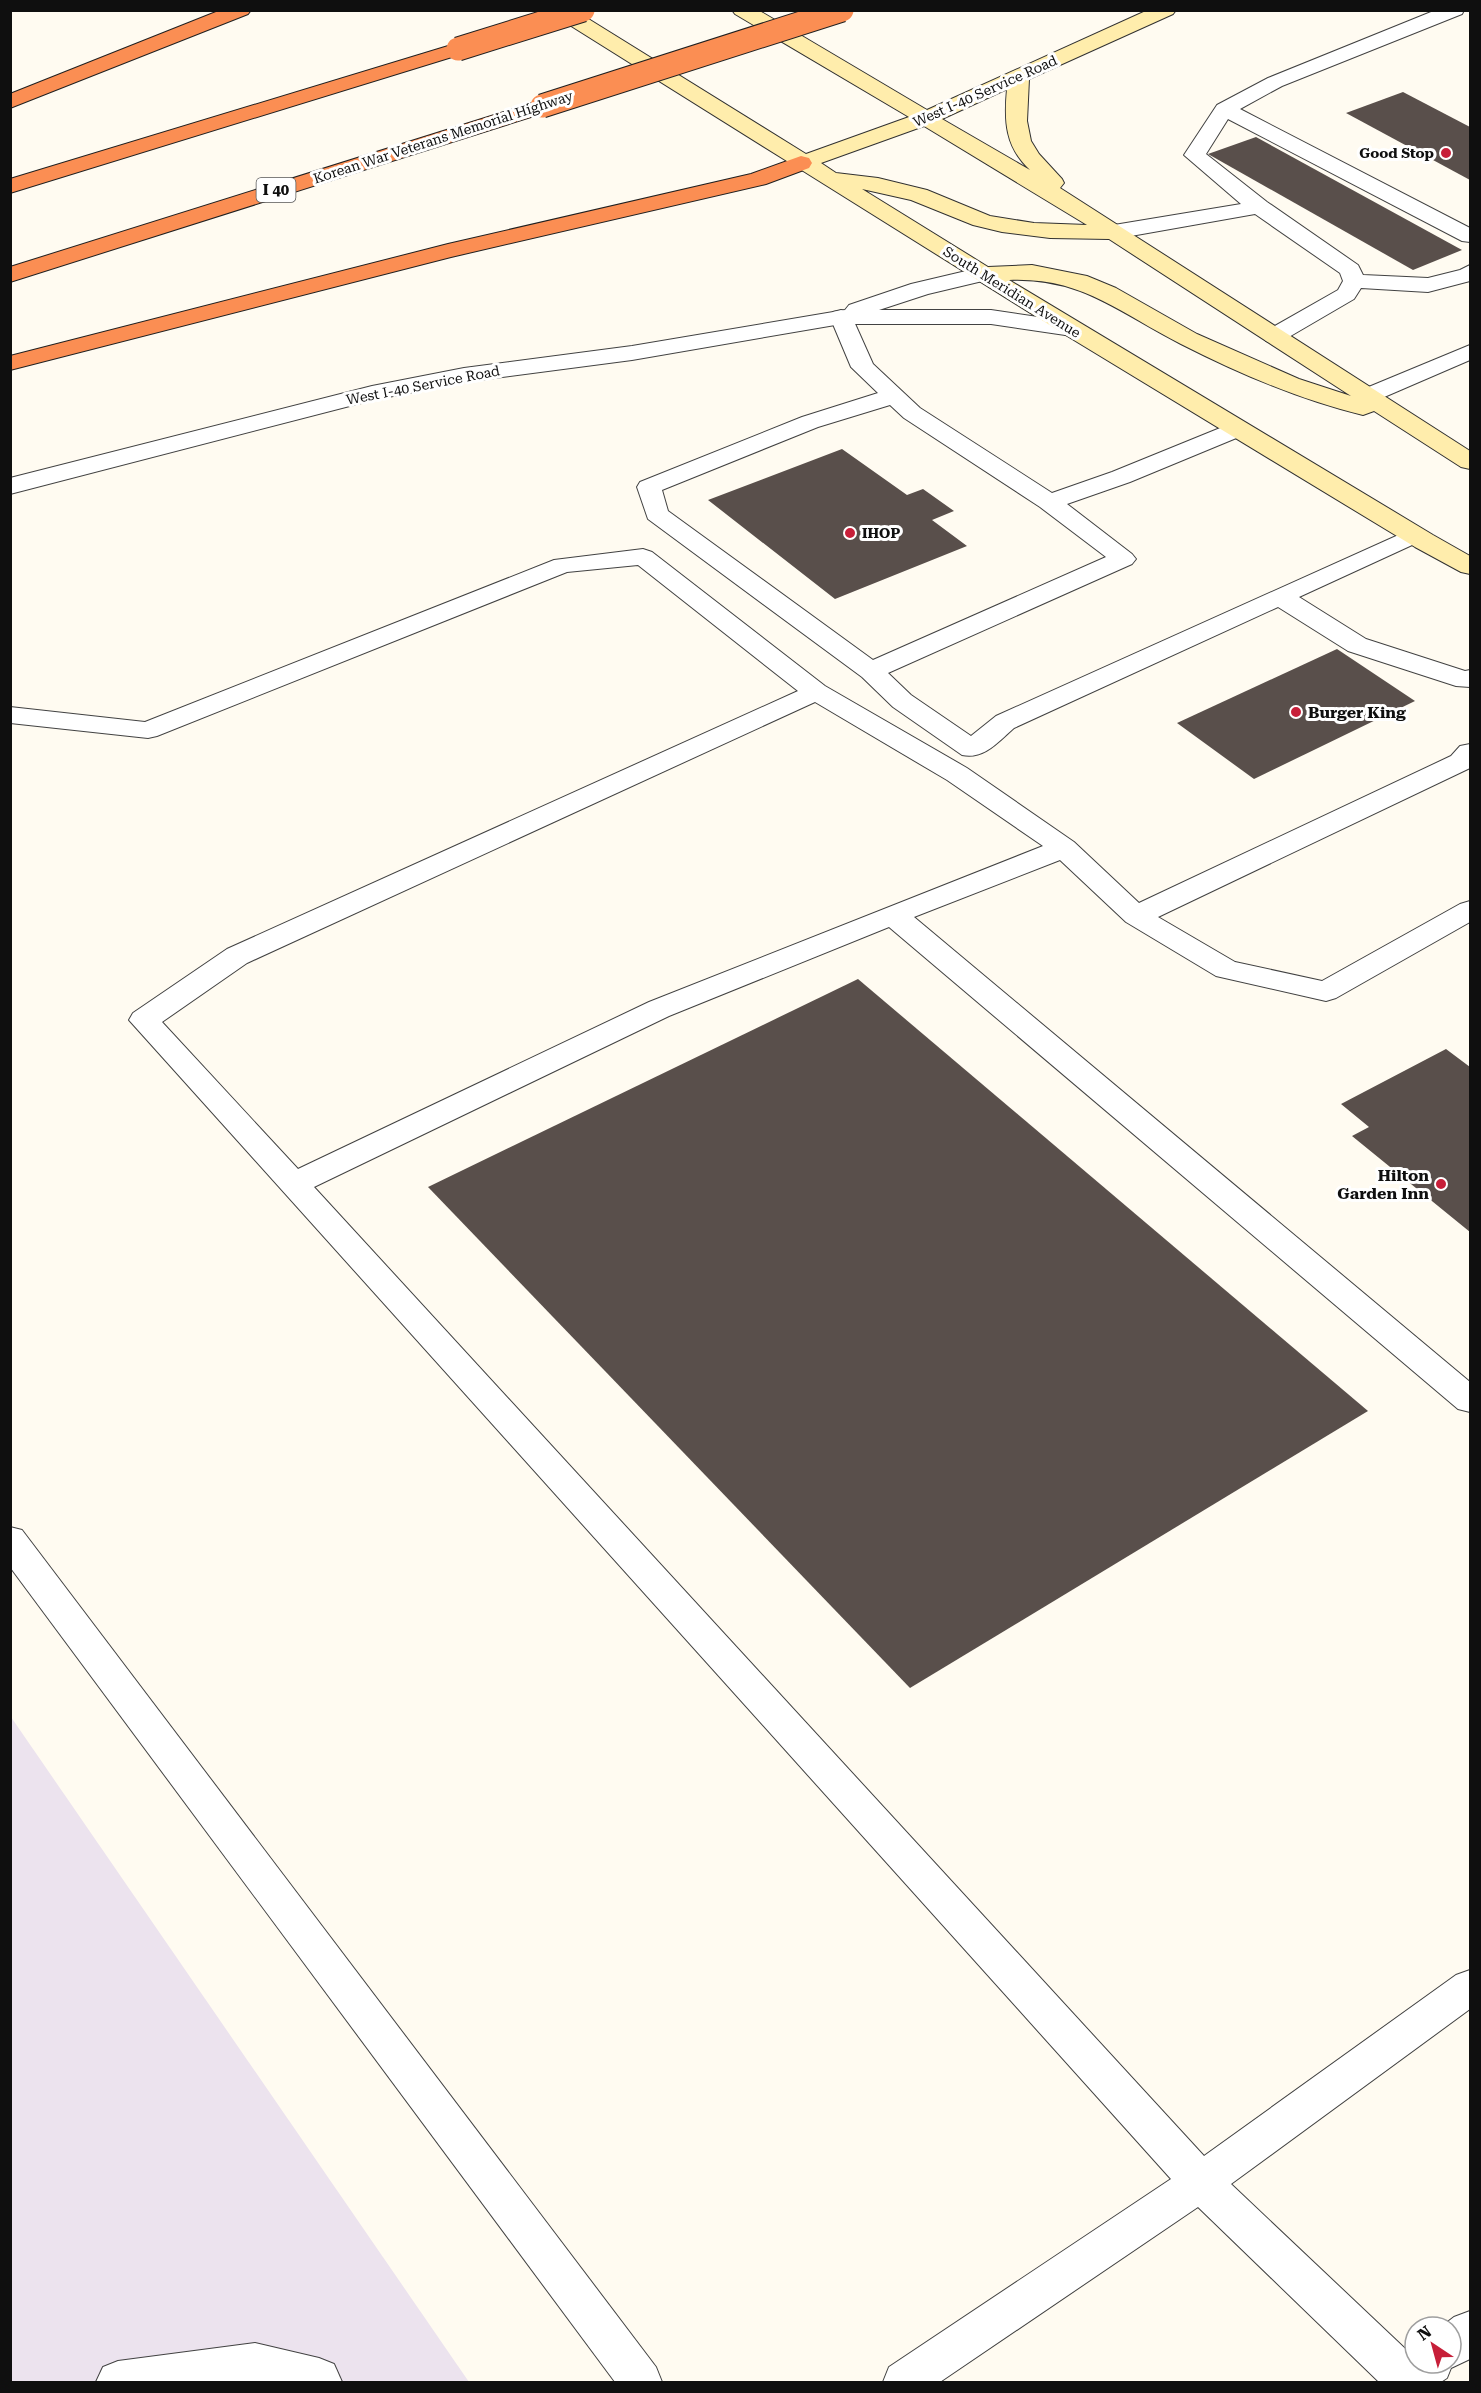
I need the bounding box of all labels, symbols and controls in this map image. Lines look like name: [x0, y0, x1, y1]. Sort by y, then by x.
street label: West I-40 Service Road: [910, 52, 1060, 130]
street label: Korean War Veterans Memorial Highway: [311, 87, 576, 187]
place label: Good Stop: [1359, 145, 1434, 161]
marker: Good Stop: [1439, 146, 1453, 160]
road number: I 40: [256, 178, 296, 202]
street label: South Meridian Avenue: [940, 243, 1084, 341]
street label: West I-40 Service Road: [345, 362, 501, 408]
place label: IHOP: [862, 525, 900, 541]
marker: IHOP: [843, 526, 857, 540]
place label: Burger King: [1308, 703, 1406, 722]
marker: Burger King: [1289, 705, 1303, 719]
place label: Hilton Garden Inn: [1337, 1166, 1429, 1203]
marker: Hilton Garden Inn: [1434, 1177, 1448, 1191]
north arrow: [1403, 2315, 1463, 2375]
text: N: [1414, 2322, 1435, 2345]

